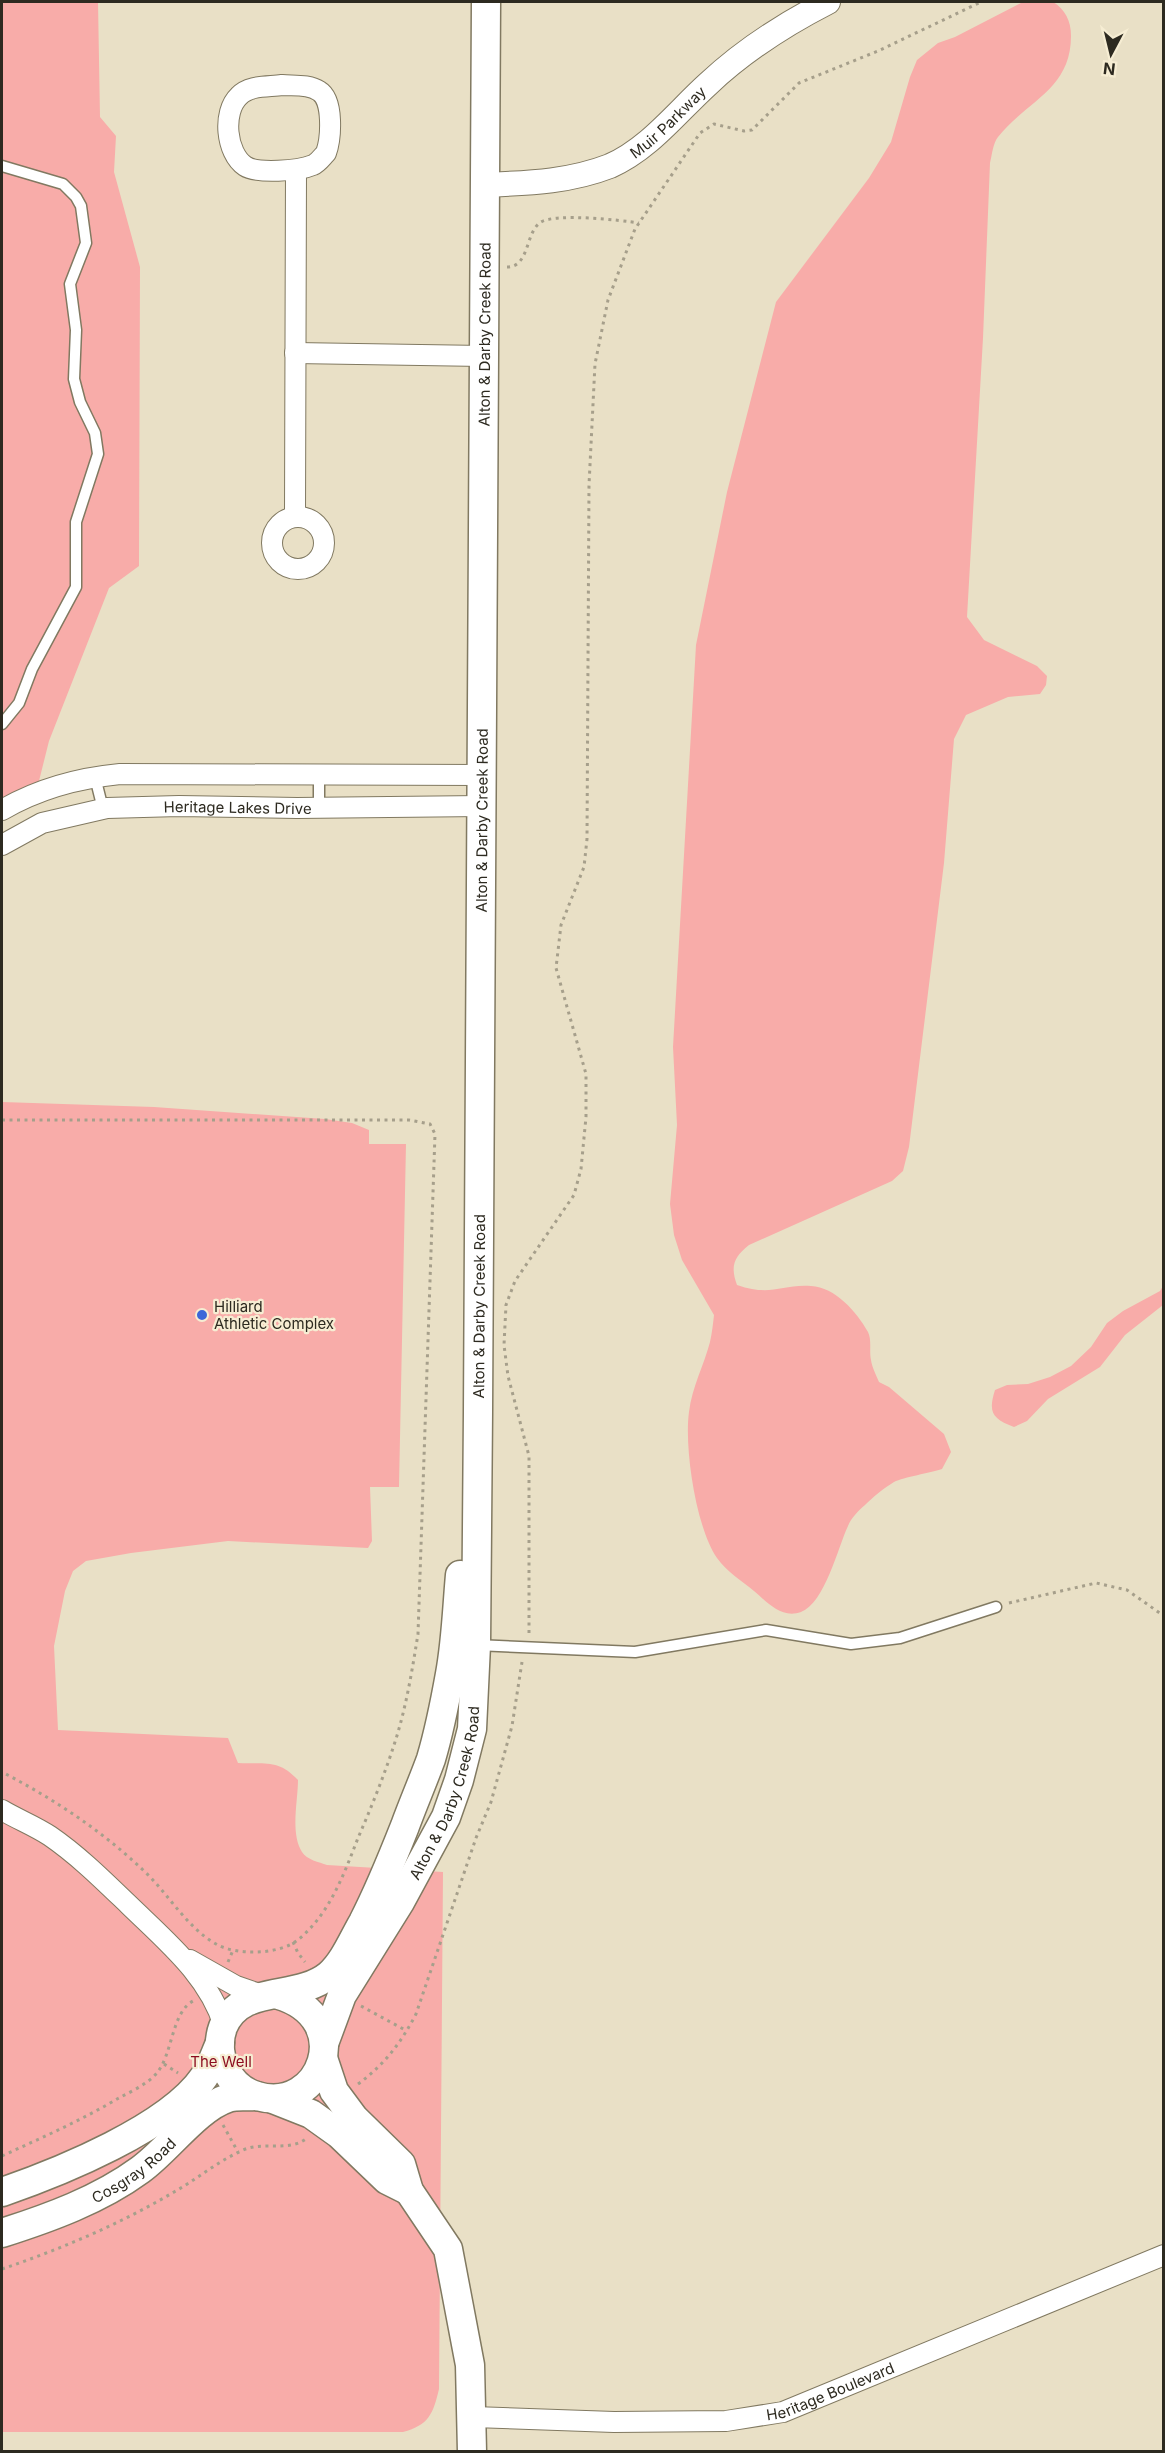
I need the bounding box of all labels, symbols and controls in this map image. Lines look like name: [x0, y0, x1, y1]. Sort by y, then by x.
north arrow: [1081, 24, 1141, 84]
text: N: [1102, 58, 1116, 80]
street label: Muir Parkway: [626, 81, 710, 162]
street label: Alton & Darby Creek Road: [474, 242, 494, 426]
street label: Alton & Darby Creek Road: [471, 728, 491, 912]
street label: Heritage Lakes Drive: [163, 796, 312, 818]
street label: Alton & Darby Creek Road: [469, 1214, 489, 1398]
place label: Hilliard Athletic Complex: [214, 1297, 334, 1333]
marker: Hilliard Athletic Complex: [195, 1308, 209, 1322]
street label: Alton & Darby Creek Road: [405, 1706, 483, 1883]
park label: The Well: [190, 2052, 252, 2071]
street label: Cosgray Road: [88, 2133, 180, 2207]
street label: Heritage Boulevard: [765, 2358, 897, 2424]

